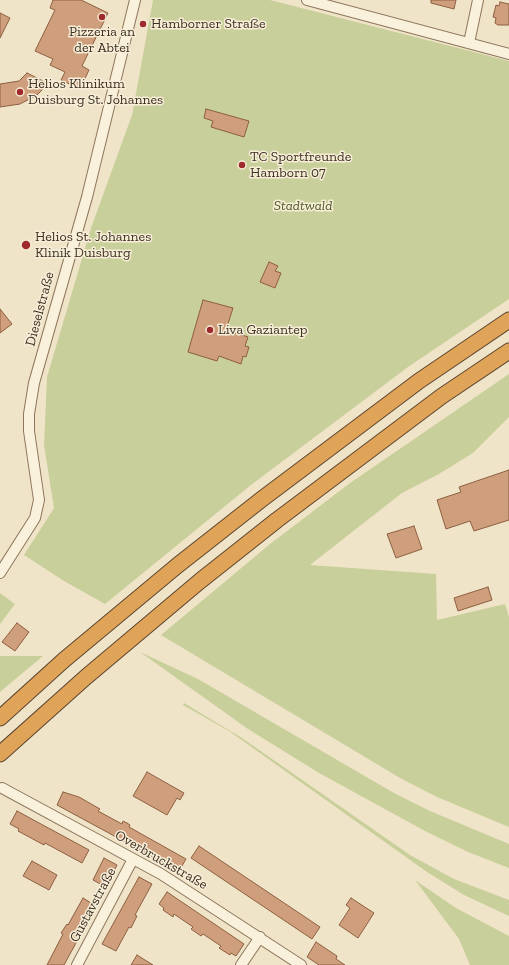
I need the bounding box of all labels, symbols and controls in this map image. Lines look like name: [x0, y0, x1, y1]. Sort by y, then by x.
marker: Pizzeria an der Abtei: [97, 12, 107, 22]
place label: Hamborner Straße: [151, 16, 265, 32]
marker: Hamborner Straße: [138, 19, 148, 29]
place label: Pizzeria an der Abtei: [69, 24, 135, 56]
place label: Helios Klinikum Duisburg St. Johannes: [28, 76, 163, 108]
marker: Helios Klinikum Duisburg St. Johannes: [15, 87, 25, 97]
place label: TC Sportfreunde Hamborn 07: [250, 149, 351, 182]
marker: TC Sportfreunde Hamborn 07: [237, 160, 247, 170]
park label: Stadtwald: [274, 198, 332, 214]
place label: Helios St. Johannes Klinik Duisburg: [35, 229, 151, 262]
marker: Helios St. Johannes Klinik Duisburg: [20, 239, 32, 251]
street label: Dieselstraße: [22, 270, 58, 348]
place label: Liva Gaziantep: [218, 322, 308, 338]
marker: Liva Gaziantep: [205, 325, 215, 335]
street label: Overbruckstraße: [112, 827, 210, 893]
street label: Gustavstraße: [66, 865, 120, 945]

